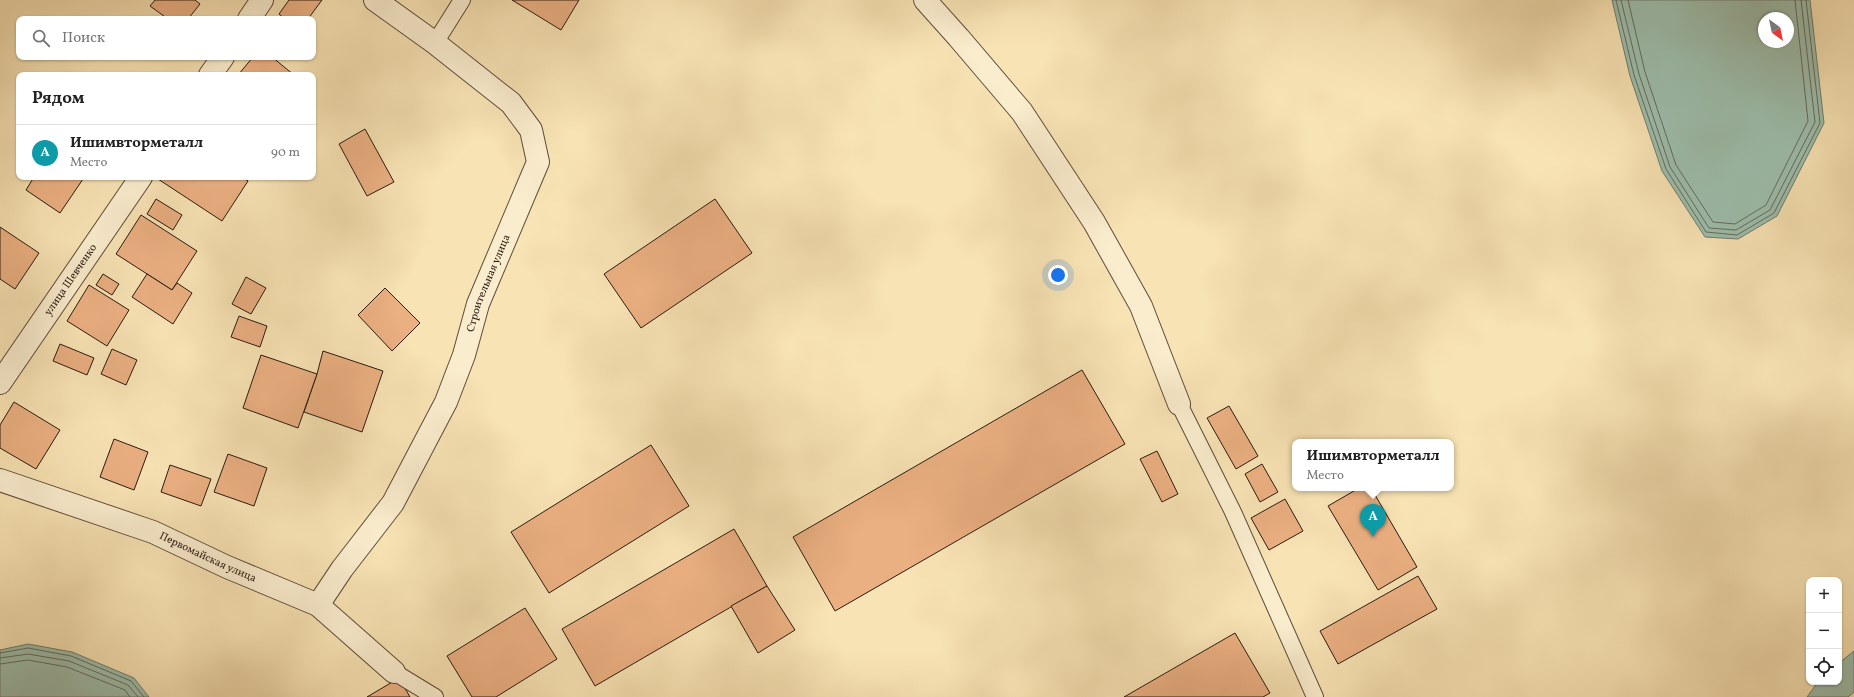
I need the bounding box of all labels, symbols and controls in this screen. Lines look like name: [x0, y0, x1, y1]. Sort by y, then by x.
north arrow: [1758, 12, 1794, 48]
search box: [16, 16, 316, 60]
icon: search: [30, 27, 52, 49]
text: Поиск: [62, 28, 105, 49]
text: Рядом: [32, 87, 85, 110]
text: Ишимвторметалл: [70, 133, 203, 154]
text: A: [40, 144, 50, 162]
text: 90 m: [271, 144, 300, 162]
text: Место: [70, 154, 107, 172]
street label: Строительная улица: [463, 232, 514, 334]
street label: улица Шевченко: [41, 241, 101, 319]
your location: [1048, 265, 1068, 285]
popup: [1292, 439, 1454, 491]
text: Ишимвторметалл: [1307, 446, 1439, 467]
text: Место: [1307, 467, 1344, 485]
pin: A: [1360, 504, 1386, 537]
street label: Первомайская улица: [157, 529, 259, 586]
map controls: [1806, 577, 1842, 685]
button: +: [1806, 577, 1842, 613]
button: −: [1806, 613, 1842, 649]
button: locate: [1806, 649, 1842, 685]

